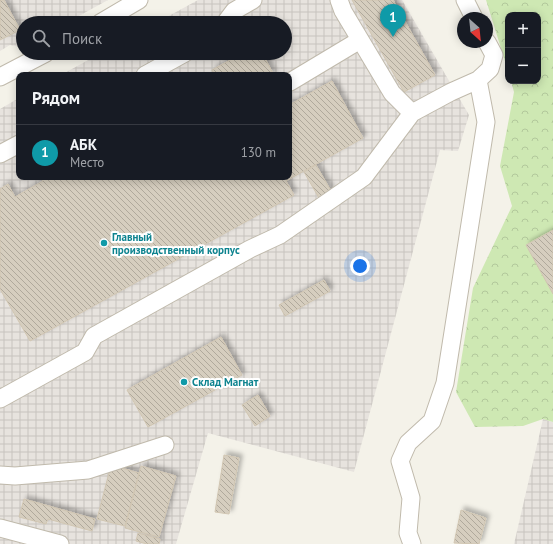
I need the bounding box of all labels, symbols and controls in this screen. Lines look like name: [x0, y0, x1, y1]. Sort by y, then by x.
pin: 1: [380, 4, 406, 37]
north arrow: [457, 12, 493, 48]
map controls: [505, 12, 541, 84]
button: +: [505, 12, 541, 48]
search box: [16, 16, 292, 60]
icon: search: [30, 27, 52, 49]
text: Поиск: [62, 29, 102, 48]
button: −: [505, 48, 541, 84]
text: Рядом: [32, 87, 80, 109]
text: АБК: [70, 135, 97, 154]
text: 1: [41, 144, 49, 161]
text: 130 m: [241, 144, 276, 161]
text: Место: [70, 154, 104, 171]
place label: Главный производственный корпус: [112, 230, 240, 257]
marker: Главный производственный корпус: [99, 238, 109, 248]
your location: [350, 256, 370, 276]
place label: Склад Магнат: [192, 375, 259, 389]
marker: Склад Магнат: [179, 377, 189, 387]

